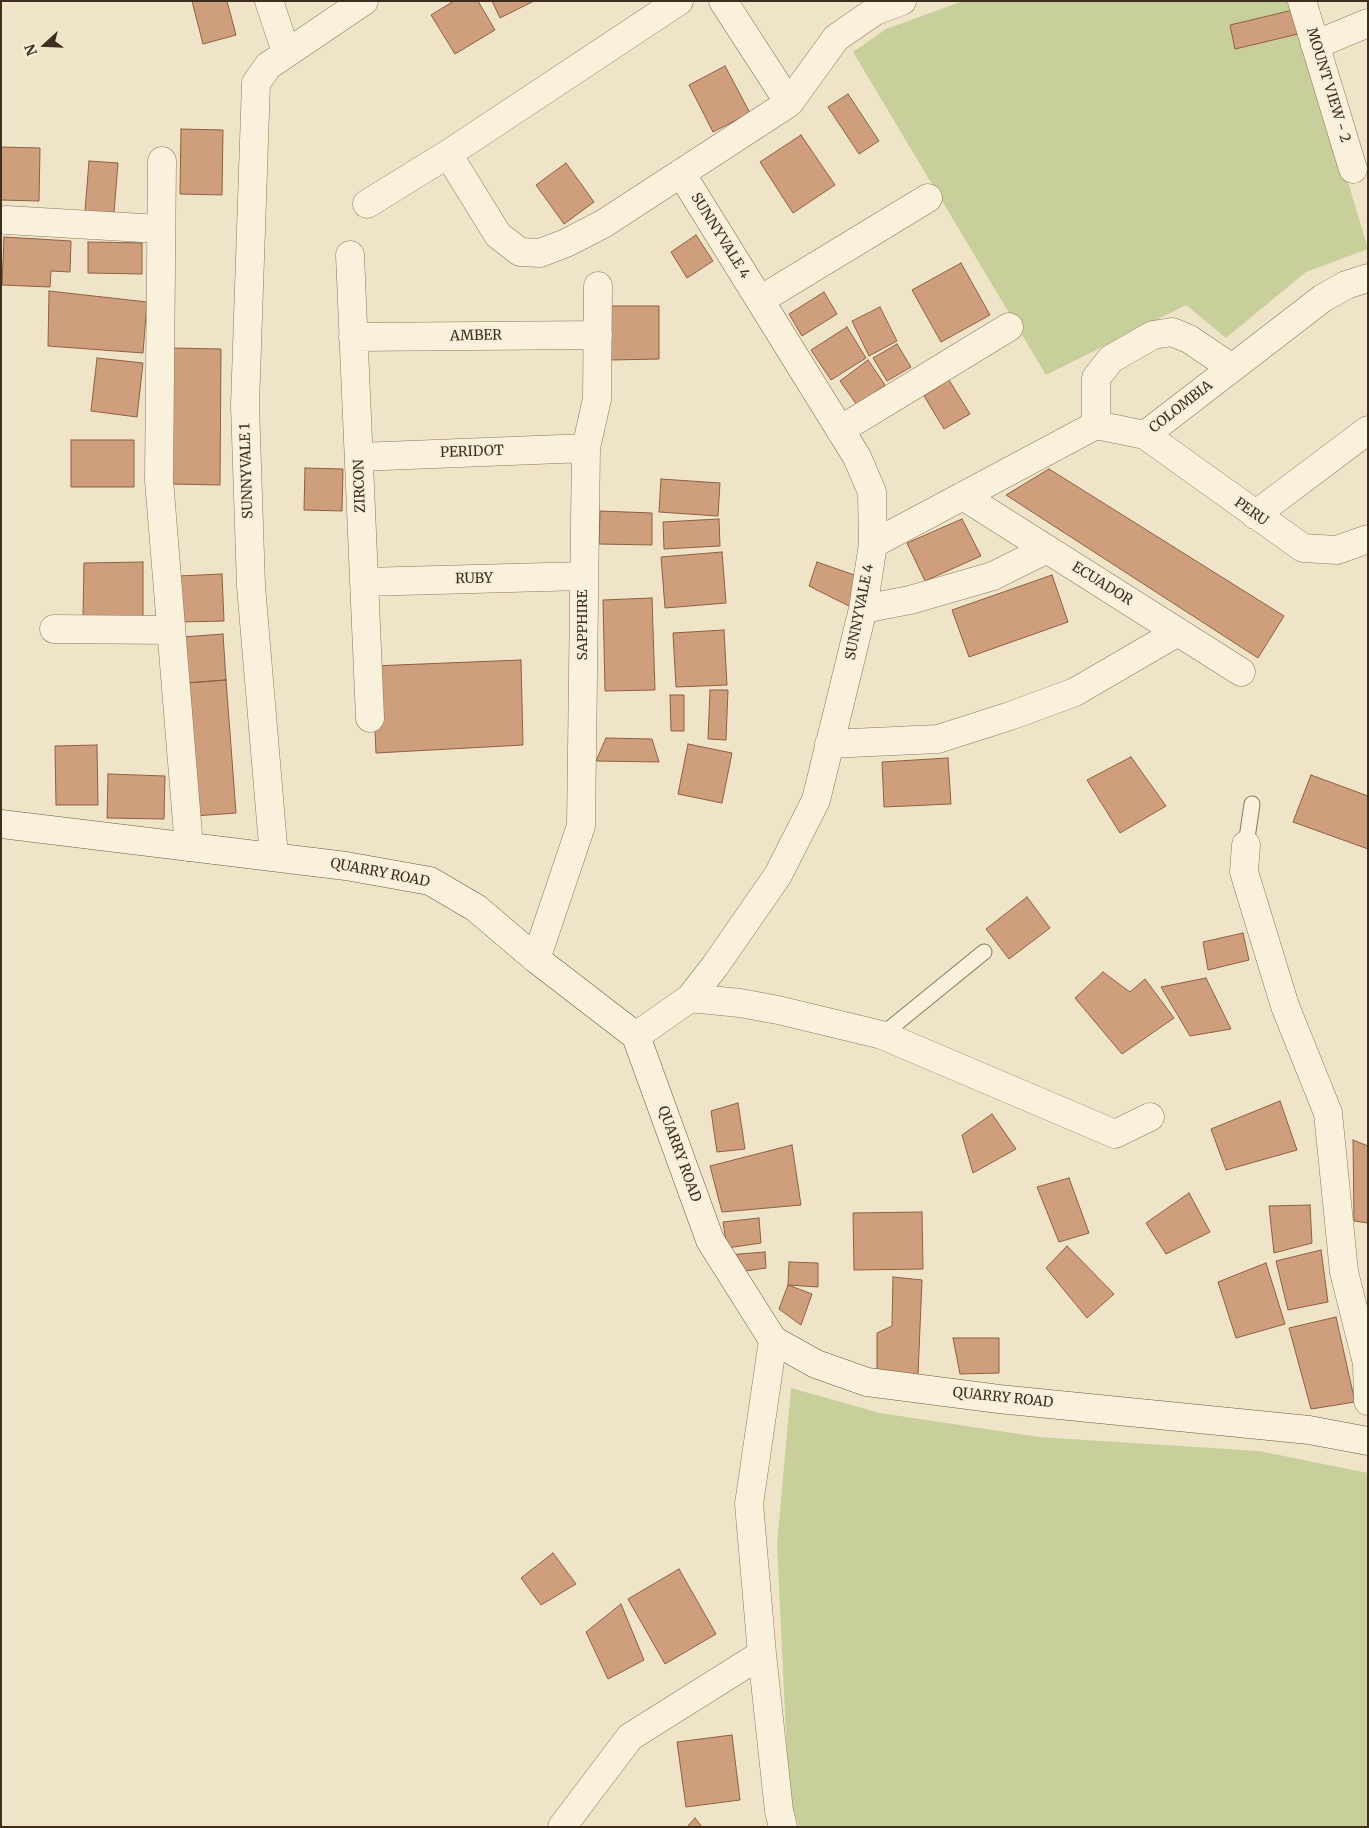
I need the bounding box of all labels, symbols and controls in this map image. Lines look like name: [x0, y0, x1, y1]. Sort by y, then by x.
north arrow: [20, 20, 70, 70]
street label: MOUNT VIEW - 2: [1303, 26, 1353, 144]
text: N: [21, 42, 41, 58]
street label: SUNNYVALE 4: [687, 190, 753, 282]
street label: AMBER: [450, 327, 502, 345]
street label: COLOMBIA: [1146, 377, 1216, 437]
street label: SUNNYVALE 1: [237, 423, 257, 519]
street label: PERIDOT: [440, 442, 504, 462]
street label: ZIRCON: [351, 459, 369, 513]
street label: PERU: [1231, 494, 1271, 530]
street label: ECUADOR: [1069, 559, 1135, 609]
street label: SUNNYVALE 4: [842, 562, 878, 662]
street label: RUBY: [455, 570, 493, 588]
street label: SAPPHIRE: [575, 590, 591, 660]
street label: QUARRY ROAD: [329, 855, 431, 891]
street label: QUARRY ROAD: [654, 1104, 704, 1204]
street label: QUARRY ROAD: [952, 1384, 1054, 1412]

